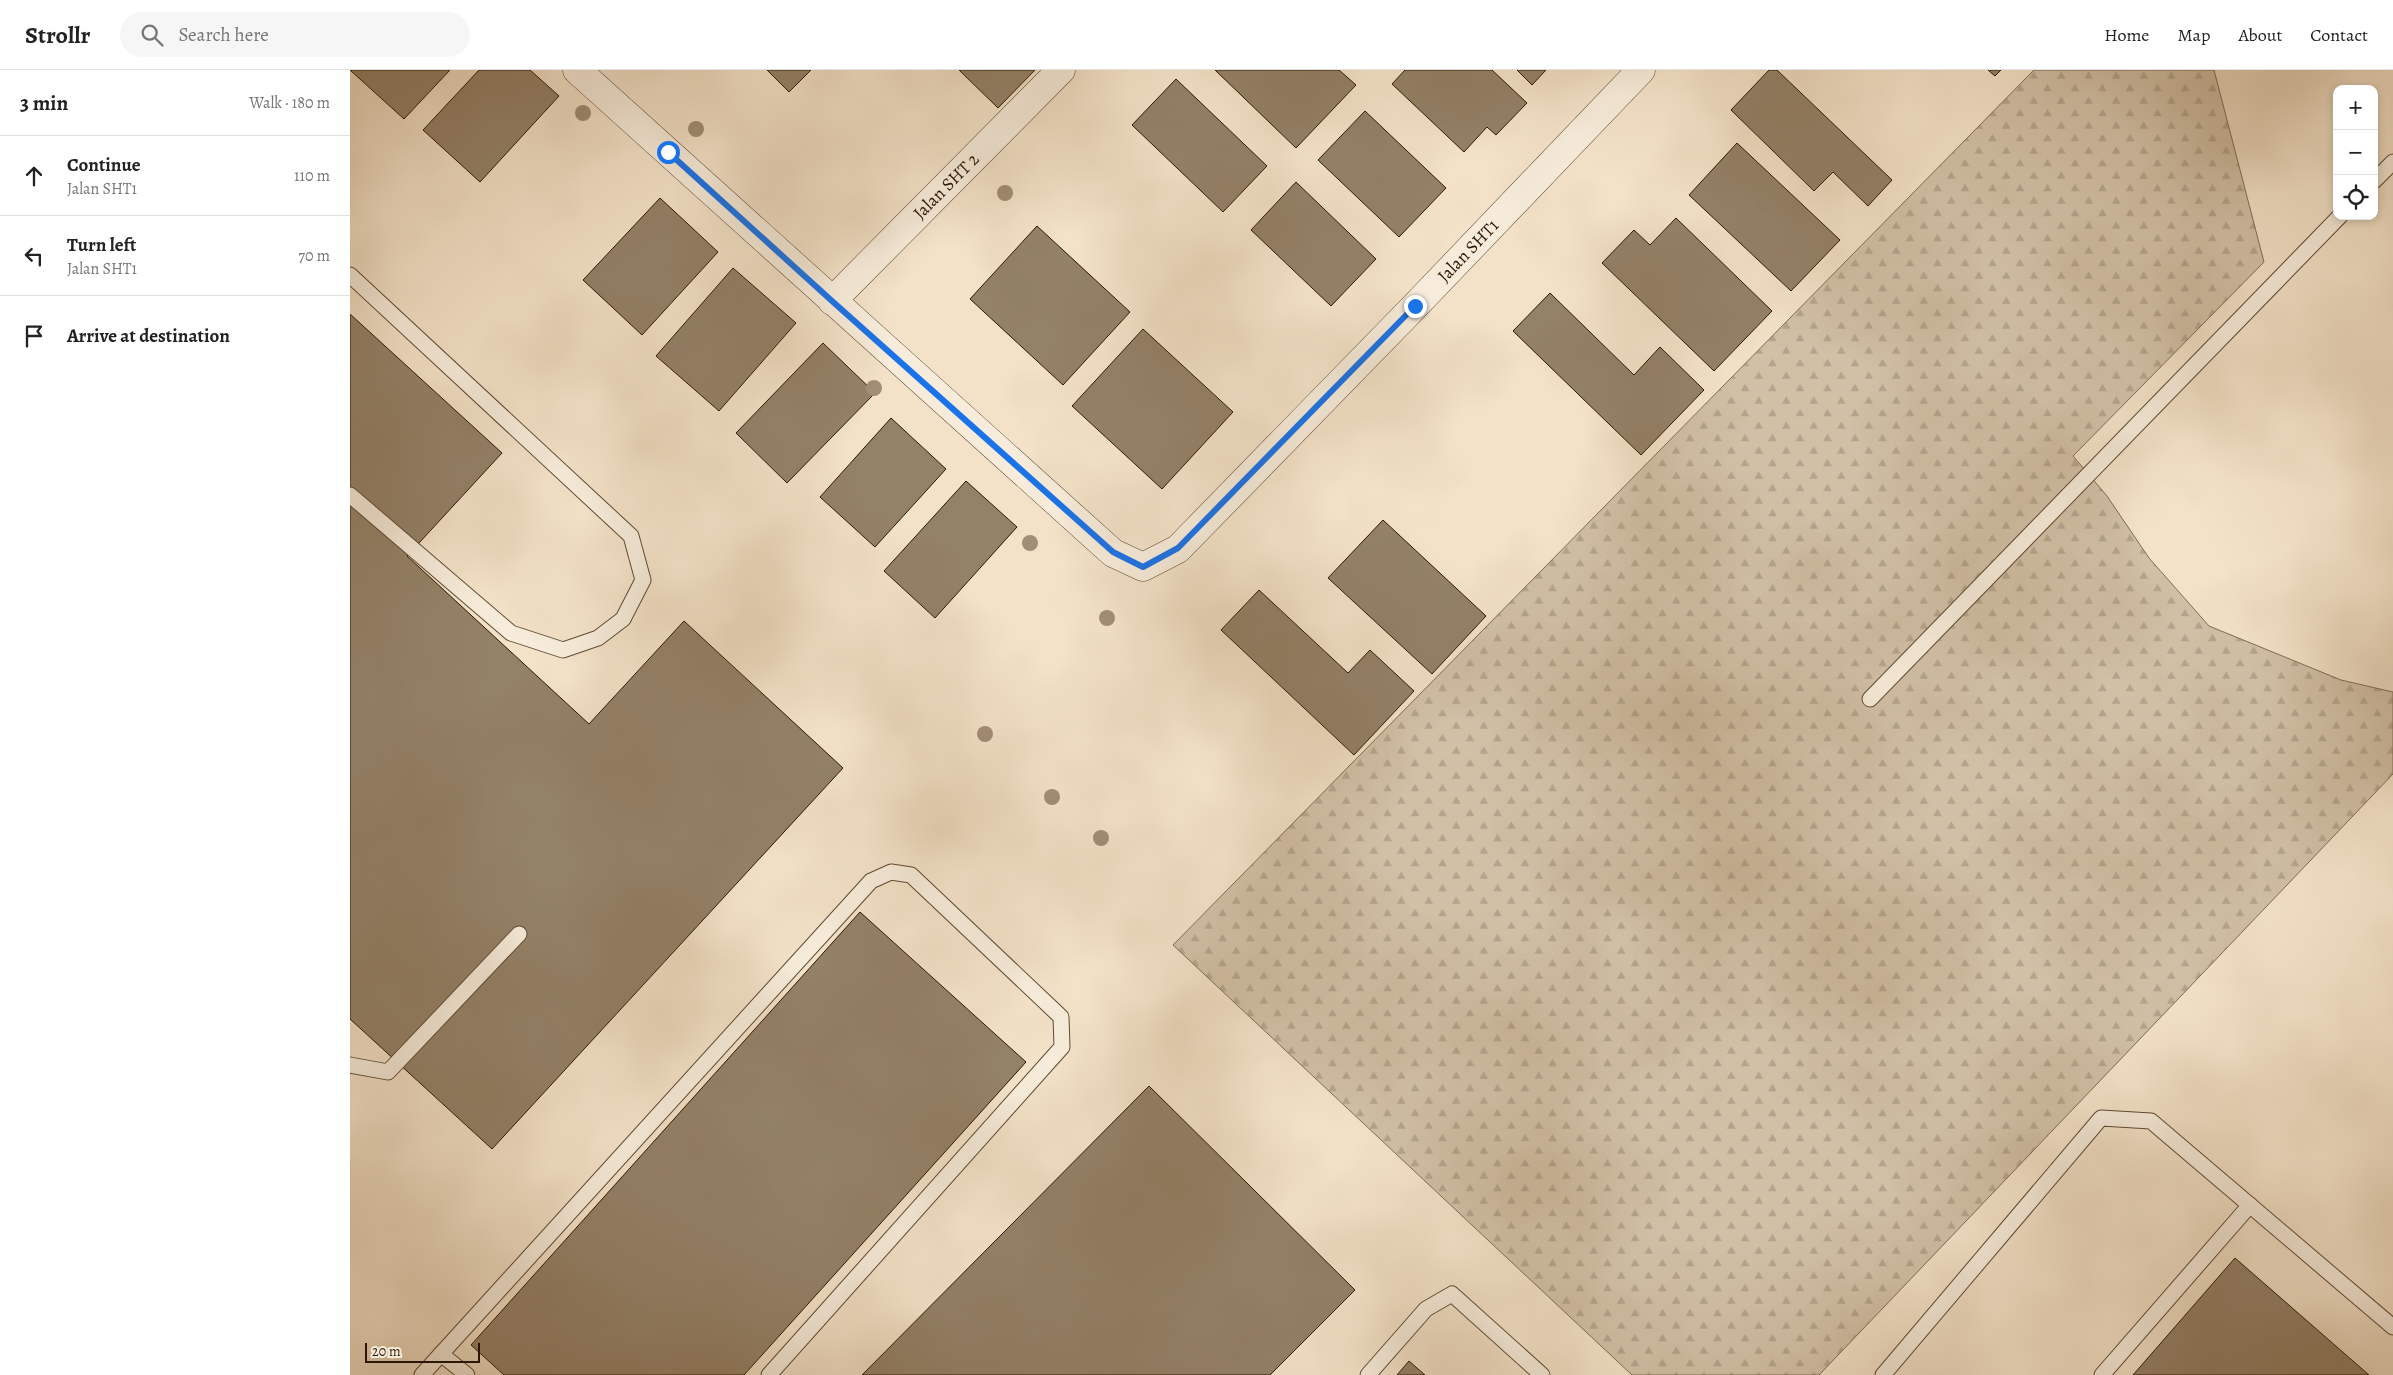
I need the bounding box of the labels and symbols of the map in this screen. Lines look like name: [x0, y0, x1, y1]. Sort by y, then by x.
route start: [657, 141, 680, 164]
street label: Jalan SHT 2: [908, 147, 985, 224]
street label: Jalan SHT1: [1432, 214, 1504, 287]
route end: [1404, 295, 1427, 318]
scale bar: [365, 1340, 480, 1363]

